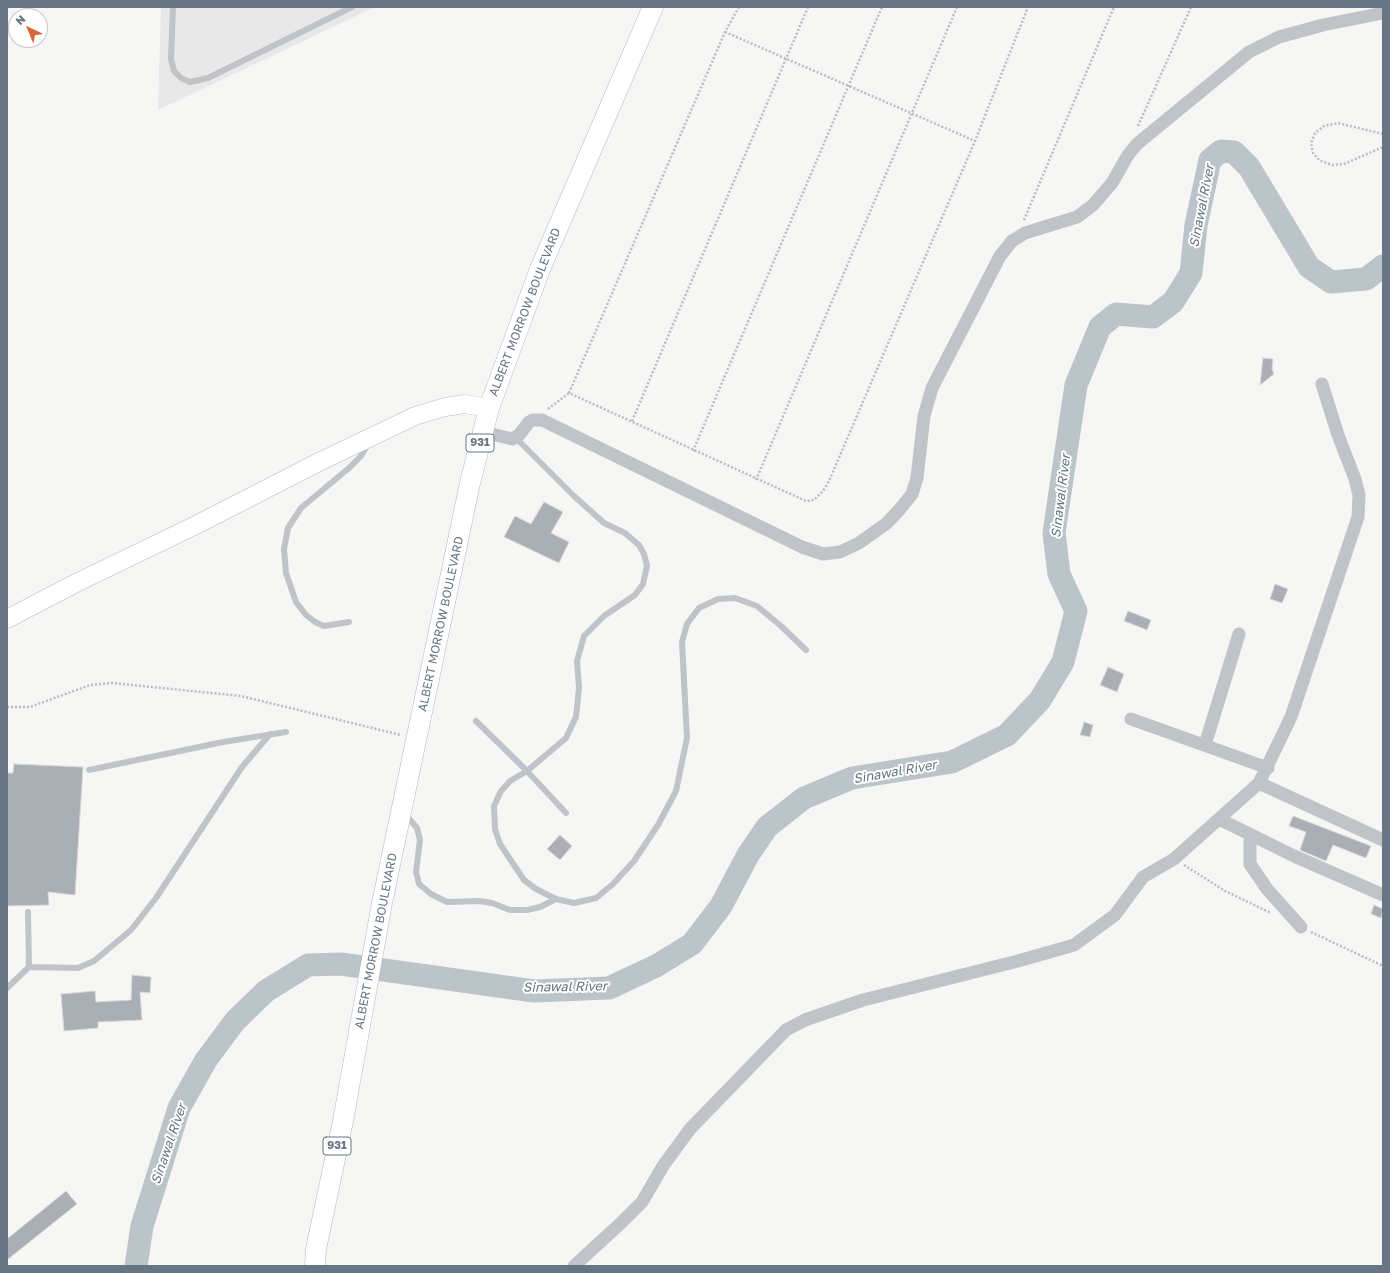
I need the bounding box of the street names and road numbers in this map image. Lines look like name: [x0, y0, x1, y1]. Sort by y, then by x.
street label: ALBERT MORROW BOULEVARD: [486, 226, 564, 398]
road number: 931: [466, 434, 494, 452]
street label: ALBERT MORROW BOULEVARD: [415, 535, 467, 713]
street label: ALBERT MORROW BOULEVARD: [352, 852, 400, 1030]
road number: 931: [323, 1137, 351, 1155]

